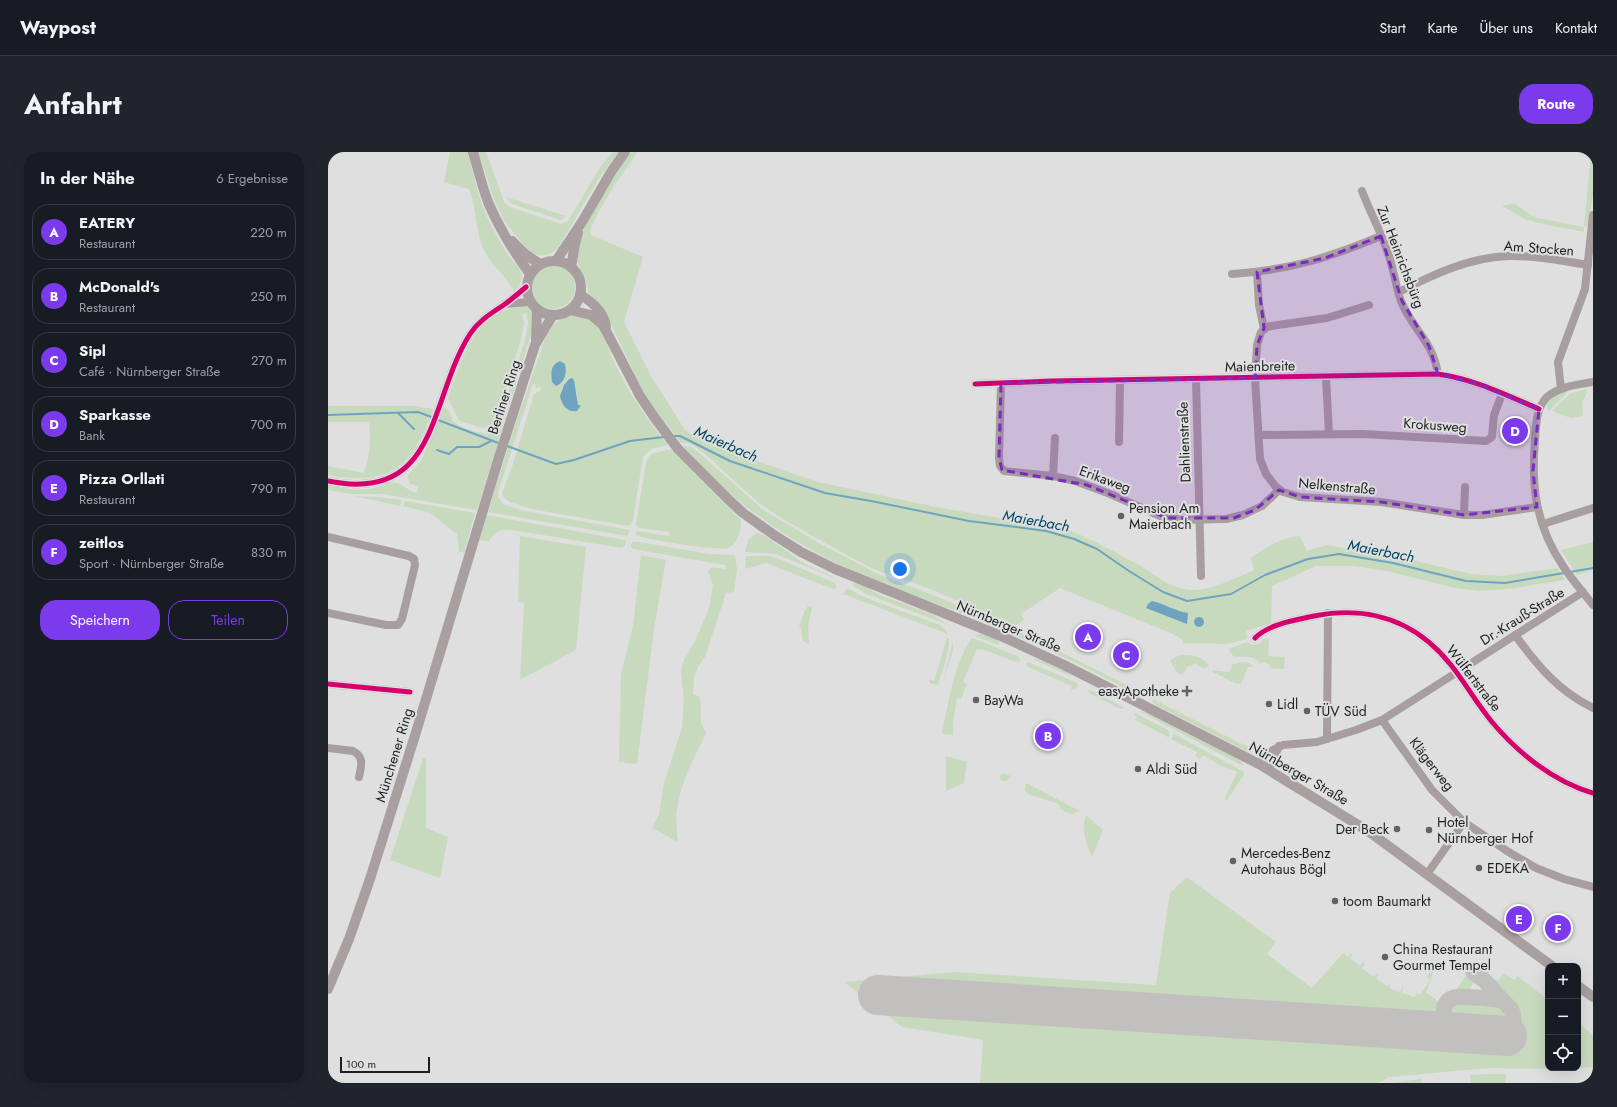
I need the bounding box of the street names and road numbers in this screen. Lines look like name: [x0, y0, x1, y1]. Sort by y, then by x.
street label: Zur Heinrichsbürg: [1372, 203, 1430, 311]
street label: Am Stocken: [1503, 236, 1575, 260]
street label: Maienbreite: [1225, 355, 1295, 377]
street label: Berliner Ring: [483, 357, 525, 437]
street label: Dahlienstraße: [1173, 401, 1195, 483]
street label: Krokusweg: [1403, 413, 1467, 437]
street label: Erikaweg: [1076, 460, 1134, 498]
street label: Nelkenstraße: [1298, 473, 1376, 499]
street label: Dr.-Krauß-Straße: [1476, 582, 1568, 650]
street label: Nürnberger Straße: [954, 595, 1064, 657]
street label: Wülfertstraße: [1442, 641, 1506, 715]
street label: Münchener Ring: [370, 705, 418, 805]
street label: Klägerweg: [1405, 733, 1459, 795]
street label: Nürnberger Straße: [1245, 736, 1353, 810]

